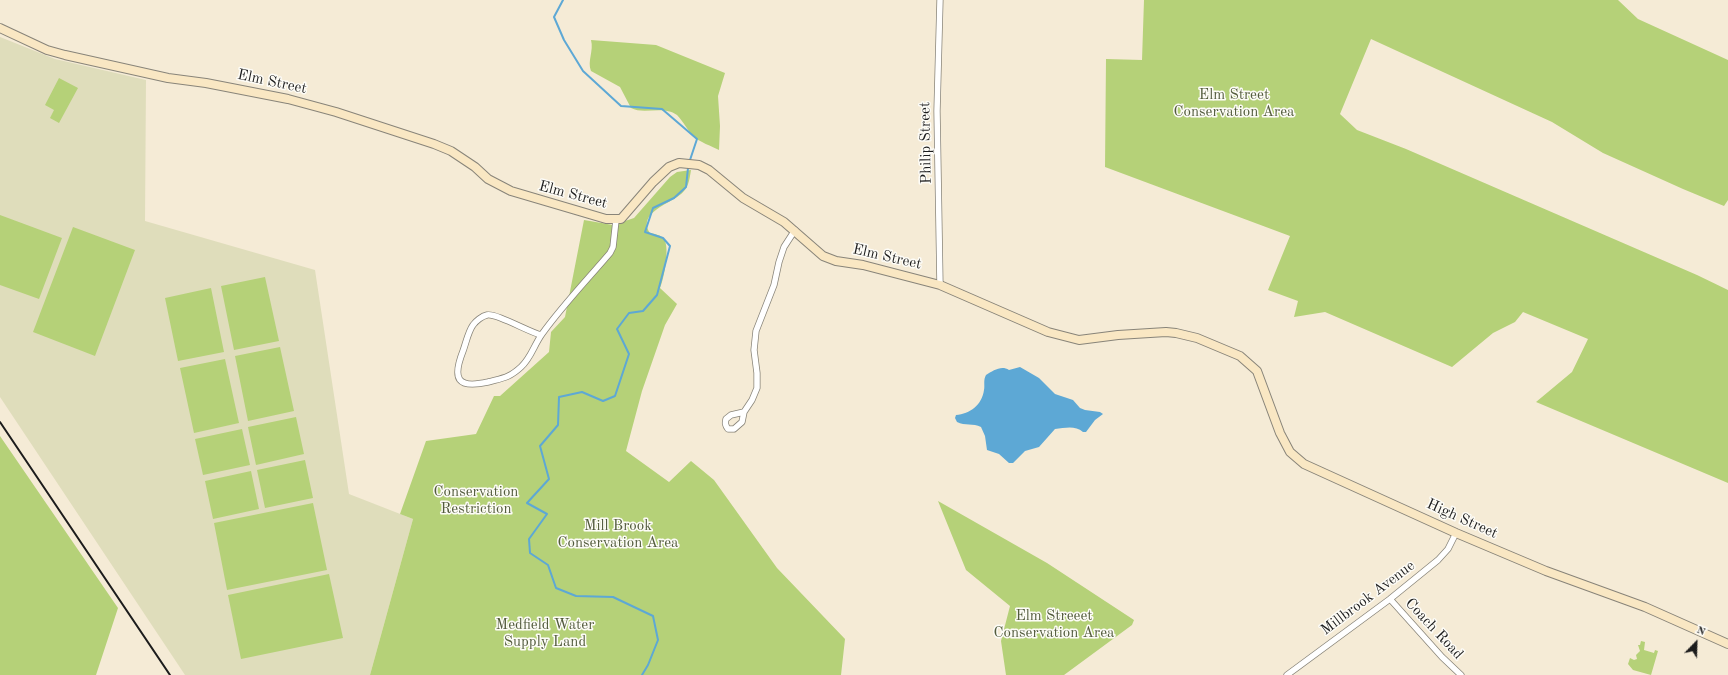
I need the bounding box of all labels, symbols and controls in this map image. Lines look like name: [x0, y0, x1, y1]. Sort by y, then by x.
street label: Elm Street: [236, 66, 308, 98]
park label: Elm Street Conservation Area: [1174, 86, 1294, 121]
street label: Philip Street: [916, 102, 936, 184]
street label: Elm Street: [537, 177, 609, 213]
street label: Elm Street: [851, 240, 923, 274]
park label: Conservation Restriction: [434, 483, 518, 518]
street label: High Street: [1424, 495, 1500, 543]
park label: Mill Brook Conservation Area: [558, 517, 678, 552]
street label: Millbrook Avenue: [1317, 557, 1419, 639]
street label: Coach Road: [1401, 595, 1467, 663]
park label: Elm Streeet Conservation Area: [994, 607, 1114, 642]
park label: Medfield Water Supply Land: [496, 616, 594, 651]
north arrow: [1676, 623, 1716, 663]
text: N: [1695, 625, 1707, 638]

